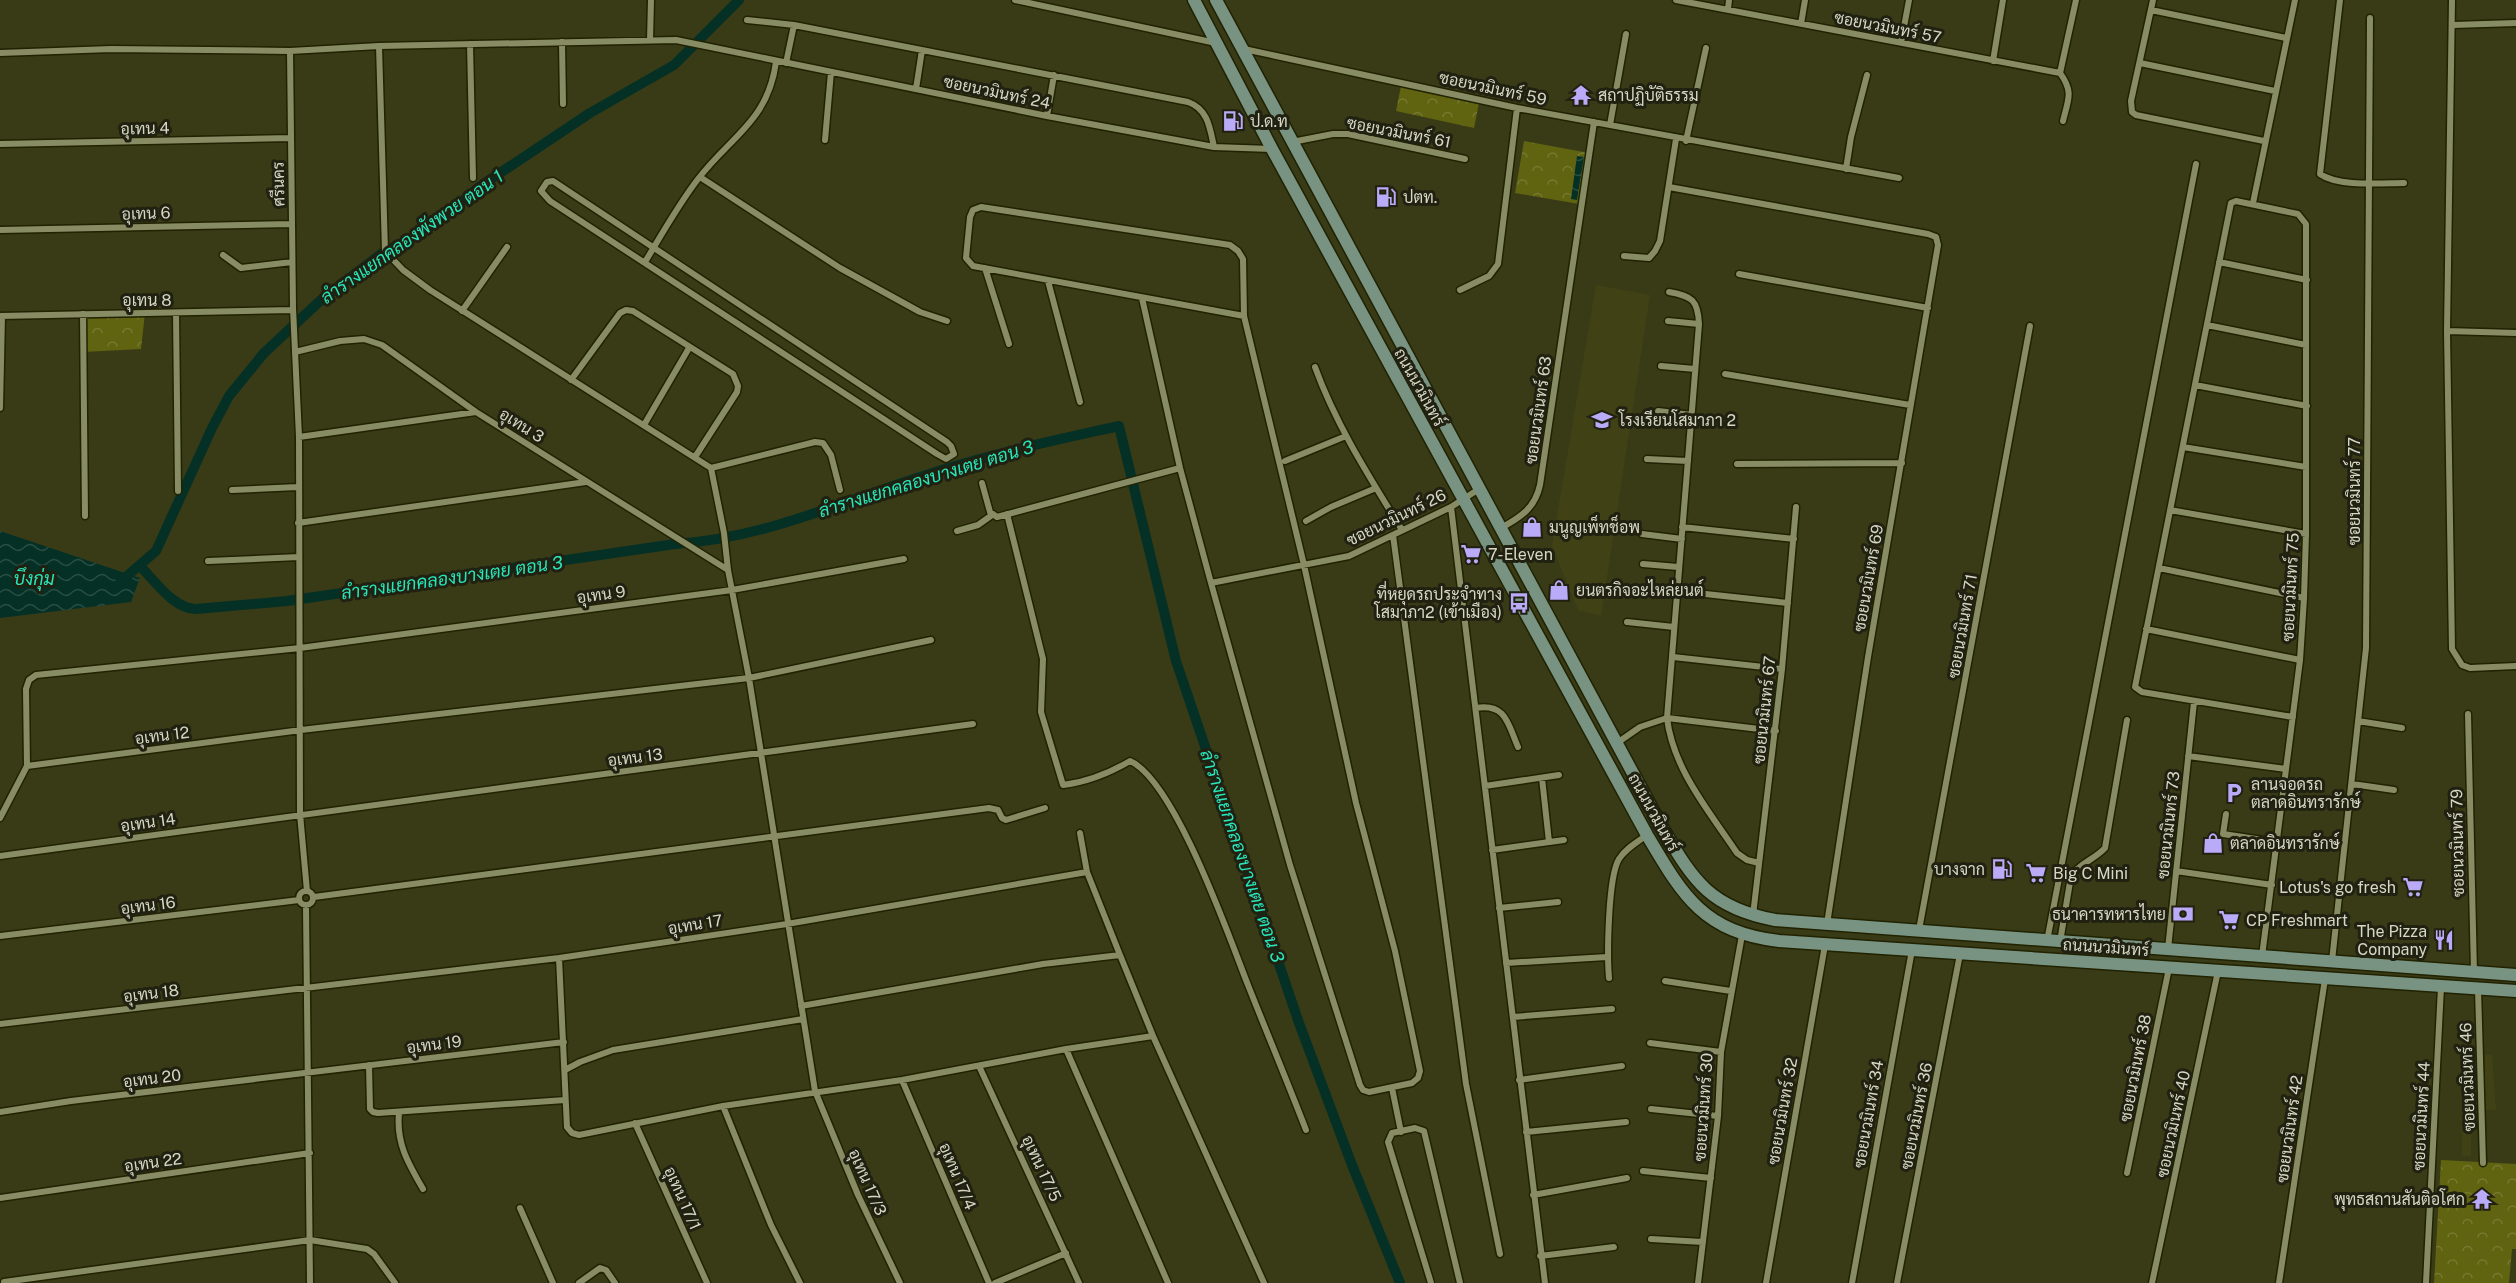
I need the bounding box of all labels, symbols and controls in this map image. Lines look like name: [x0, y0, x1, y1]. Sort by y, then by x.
street label: ซอยนวมินทร์ 57: [1833, 5, 1944, 47]
street label: ซอยนวมินทร์ 59: [1438, 65, 1549, 109]
street label: ซอยนวมินทร์ 24: [942, 69, 1053, 113]
temple icon: สถาปฏิบัติธรรม: [1569, 83, 1593, 107]
place label: สถาปฏิบัติธรรม: [1598, 85, 1699, 106]
fuel station icon: ป.ด.ท: [1221, 109, 1245, 133]
street label: ซอยนวมินทร์ 61: [1345, 110, 1453, 152]
place label: ป.ด.ท: [1250, 112, 1288, 131]
street label: อุเทน 4: [120, 119, 170, 140]
street label: ศรีนคร: [267, 161, 288, 207]
water label: ลำรางแยกคลองพังพวย ตอน 1: [316, 165, 507, 308]
fuel station icon: ปตท.: [1374, 185, 1398, 209]
place label: ปตท.: [1403, 188, 1437, 207]
street label: อุเทน 6: [121, 203, 171, 226]
street label: อุเทน 8: [122, 291, 172, 312]
street label: ถนนนวมินทร์: [1390, 343, 1452, 430]
street label: ซอยนวมินทร์ 63: [1519, 354, 1555, 465]
street label: อุเทน 3: [495, 404, 548, 448]
school or university icon: โรงเรียนโสมาภา 2: [1590, 408, 1614, 432]
place label: โรงเรียนโสมาภา 2: [1618, 409, 1736, 430]
water label: ลำรางแยกคลองบางเตย ตอน 3: [816, 436, 1036, 521]
street label: ซอยนวมินทร์ 77: [2342, 437, 2364, 545]
street label: ซอยนวมินทร์ 26: [1342, 482, 1449, 550]
place label: มนูญเพ็ทช็อพ: [1549, 514, 1640, 539]
shop icon: มนูญเพ็ทช็อพ: [1520, 515, 1544, 539]
street label: ซอยนวมินทร์ 69: [1847, 522, 1887, 633]
street label: ซอยนวมินทร์ 75: [2275, 532, 2303, 642]
supermarket icon: 7-Eleven: [1459, 542, 1483, 566]
place label: 7-Eleven: [1488, 545, 1553, 564]
water label: ลำรางแยกคลองบางเตย ตอน 3: [340, 552, 564, 603]
water label: บึงกุ่ม: [13, 567, 55, 591]
street label: ซอยนวมินทร์ 71: [1941, 572, 1981, 680]
shop icon: ยนตรกิจอะไหล่ยนต์: [1547, 578, 1571, 602]
place label: ยนตรกิจอะไหล่ยนต์: [1576, 578, 1704, 600]
place label: ที่หยุดรถประจำทาง โสมาภา2 (เข้าเมือง): [1374, 580, 1502, 622]
street label: อุเทน 9: [576, 582, 627, 609]
bus stop icon: ที่หยุดรถประจำทาง โสมาภา2 (เข้าเมือง): [1507, 591, 1531, 615]
street label: ซอยนวมินทร์ 67: [1746, 655, 1780, 765]
street label: อุเทน 12: [134, 723, 191, 750]
street label: อุเทน 13: [606, 745, 664, 772]
water label: ลำรางแยกคลองบางเตย ตอน 3: [1196, 747, 1289, 965]
street label: ถนนนวมินทร์: [1624, 768, 1686, 855]
street label: ซอยนวมินทร์ 73: [2150, 770, 2184, 880]
place label: ลานจอดรถ ตลาดอินทรารักษ์: [2251, 775, 2361, 812]
parking icon: ลานจอดรถ ตลาดอินทรารักษ์: [2222, 781, 2246, 805]
street label: ซอยนวมินทร์ 79: [2444, 789, 2468, 897]
street label: อุเทน 14: [119, 809, 177, 838]
shop icon: ตลาดอินทรารักษ์: [2201, 831, 2225, 855]
place label: ตลาดอินทรารักษ์: [2230, 831, 2340, 853]
fuel station icon: บางจาก: [1990, 857, 2014, 881]
place label: บางจาก: [1934, 860, 1985, 879]
supermarket icon: Big C Mini: [2024, 861, 2048, 885]
place label: Big C Mini: [2053, 864, 2128, 883]
supermarket icon: Lotus's go fresh: [2401, 875, 2425, 899]
place label: Lotus's go fresh: [2279, 878, 2396, 897]
street label: อุเทน 16: [119, 893, 177, 920]
bank icon: ธนาคารทหารไทย: [2171, 902, 2195, 926]
place label: ธนาคารทหารไทย: [2052, 903, 2166, 924]
supermarket icon: CP Freshmart: [2217, 908, 2241, 932]
street label: อุเทน 17: [666, 911, 724, 940]
place label: CP Freshmart: [2246, 911, 2348, 930]
place label: The Pizza Company: [2357, 922, 2427, 959]
restaurant icon: The Pizza Company: [2432, 928, 2456, 952]
street label: ถนนนวมินทร์: [2062, 932, 2150, 960]
street label: อุเทน 18: [122, 981, 180, 1008]
street label: ซอยนวมินทร์ 38: [2113, 1012, 2155, 1124]
street label: ซอยนวมินทร์ 46: [2453, 1022, 2479, 1132]
street label: อุเทน 19: [405, 1032, 463, 1059]
street label: ซอยนวมินทร์ 30: [1687, 1052, 1717, 1162]
street label: ซอยนวมินทร์ 32: [1761, 1055, 1801, 1166]
street label: ซอยนวมินทร์ 34: [1847, 1058, 1887, 1169]
street label: ซอยนวมินทร์ 36: [1894, 1060, 1936, 1171]
street label: ซอยนวมินทร์ 44: [2406, 1061, 2434, 1171]
street label: อุเทน 20: [122, 1065, 183, 1093]
street label: ซอยนวมินทร์ 40: [2150, 1068, 2194, 1179]
street label: ซอยนวมินทร์ 42: [2270, 1074, 2306, 1184]
street label: อุเทน 17/5: [1016, 1132, 1065, 1205]
street label: อุเทน 17/4: [933, 1140, 980, 1213]
street label: อุเทน 17/3: [843, 1146, 891, 1219]
street label: อุเทน 22: [123, 1149, 183, 1178]
street label: อุเทน 17/1: [658, 1164, 705, 1234]
temple icon: พุทธสถานสันติอโศก: [2470, 1187, 2494, 1211]
place label: พุทธสถานสันติอโศก: [2334, 1188, 2465, 1211]

